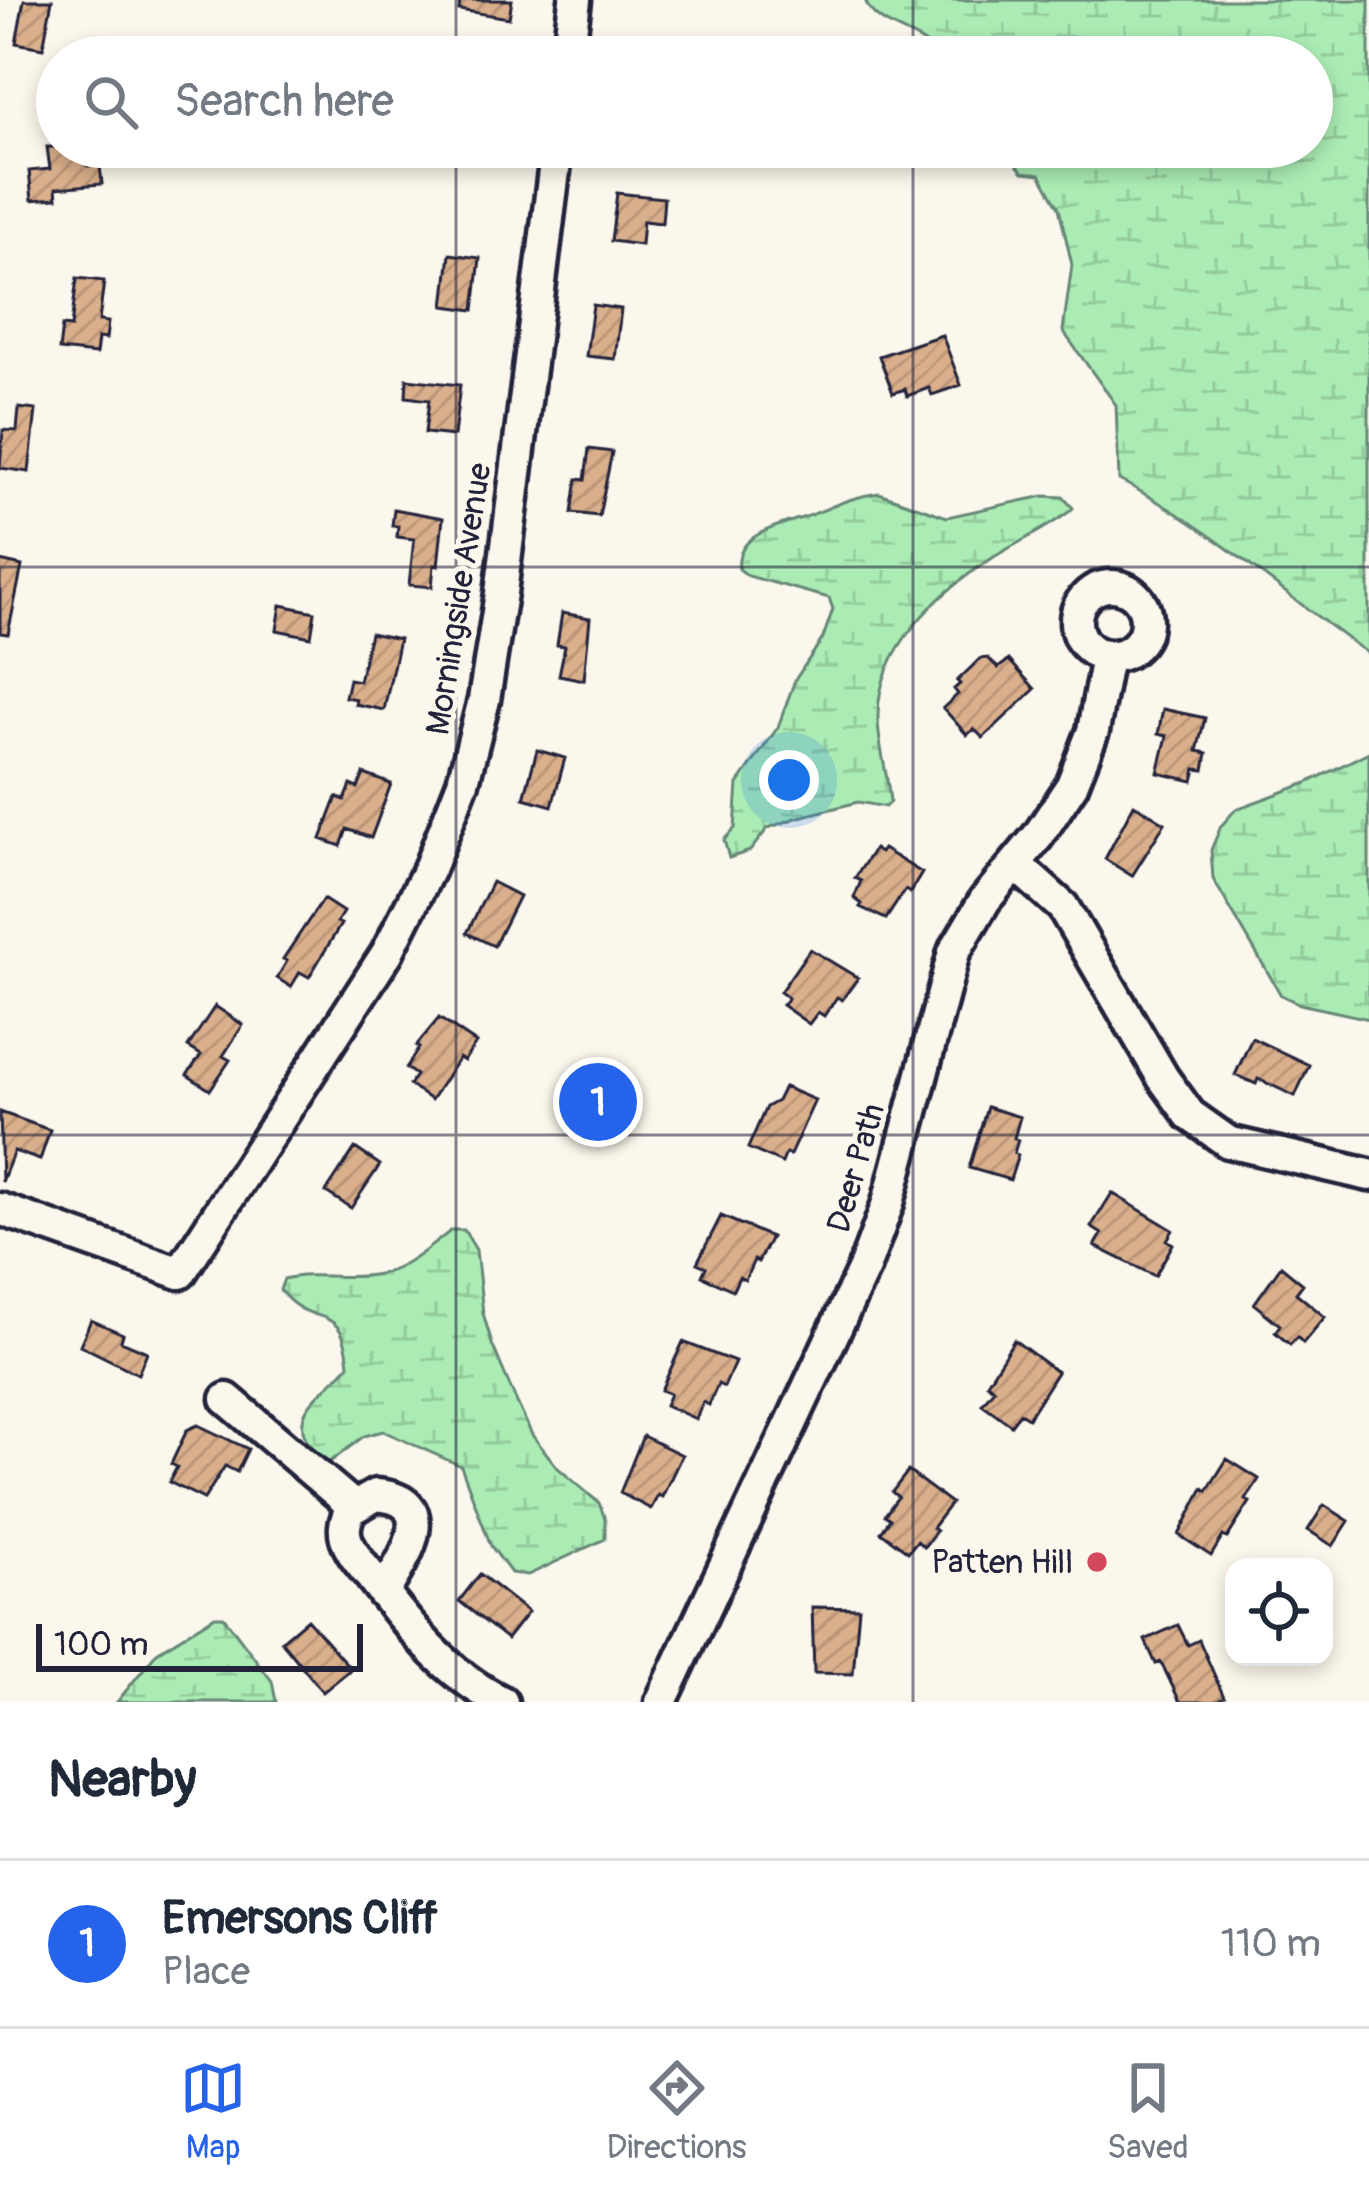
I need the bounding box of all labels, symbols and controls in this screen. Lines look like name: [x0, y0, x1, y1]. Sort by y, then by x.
search box: [36, 36, 1333, 168]
icon: search: [78, 69, 144, 135]
text: Search here: [174, 74, 394, 130]
street label: Morningside Avenue: [417, 460, 501, 738]
your location: [759, 750, 819, 810]
pin: 1: [559, 1057, 637, 1147]
street label: Deer Path: [818, 1099, 894, 1237]
place label: Patten Hill: [931, 1542, 1073, 1583]
marker: Patten Hill: [1084, 1549, 1110, 1575]
map controls: [1225, 1558, 1333, 1666]
button: locate: [1225, 1558, 1333, 1666]
scale bar: [36, 1618, 363, 1671]
text: 100 m: [54, 1624, 148, 1665]
text: Nearby: [48, 1748, 196, 1812]
text: Emersons Cliff: [162, 1891, 438, 1947]
text: 1: [79, 1919, 95, 1968]
text: 110 m: [1221, 1919, 1321, 1968]
text: Place: [162, 1947, 250, 1996]
tab: Map: [180, 2055, 246, 2168]
tab: Directions: [607, 2055, 747, 2168]
tab: Saved: [1107, 2055, 1189, 2168]

